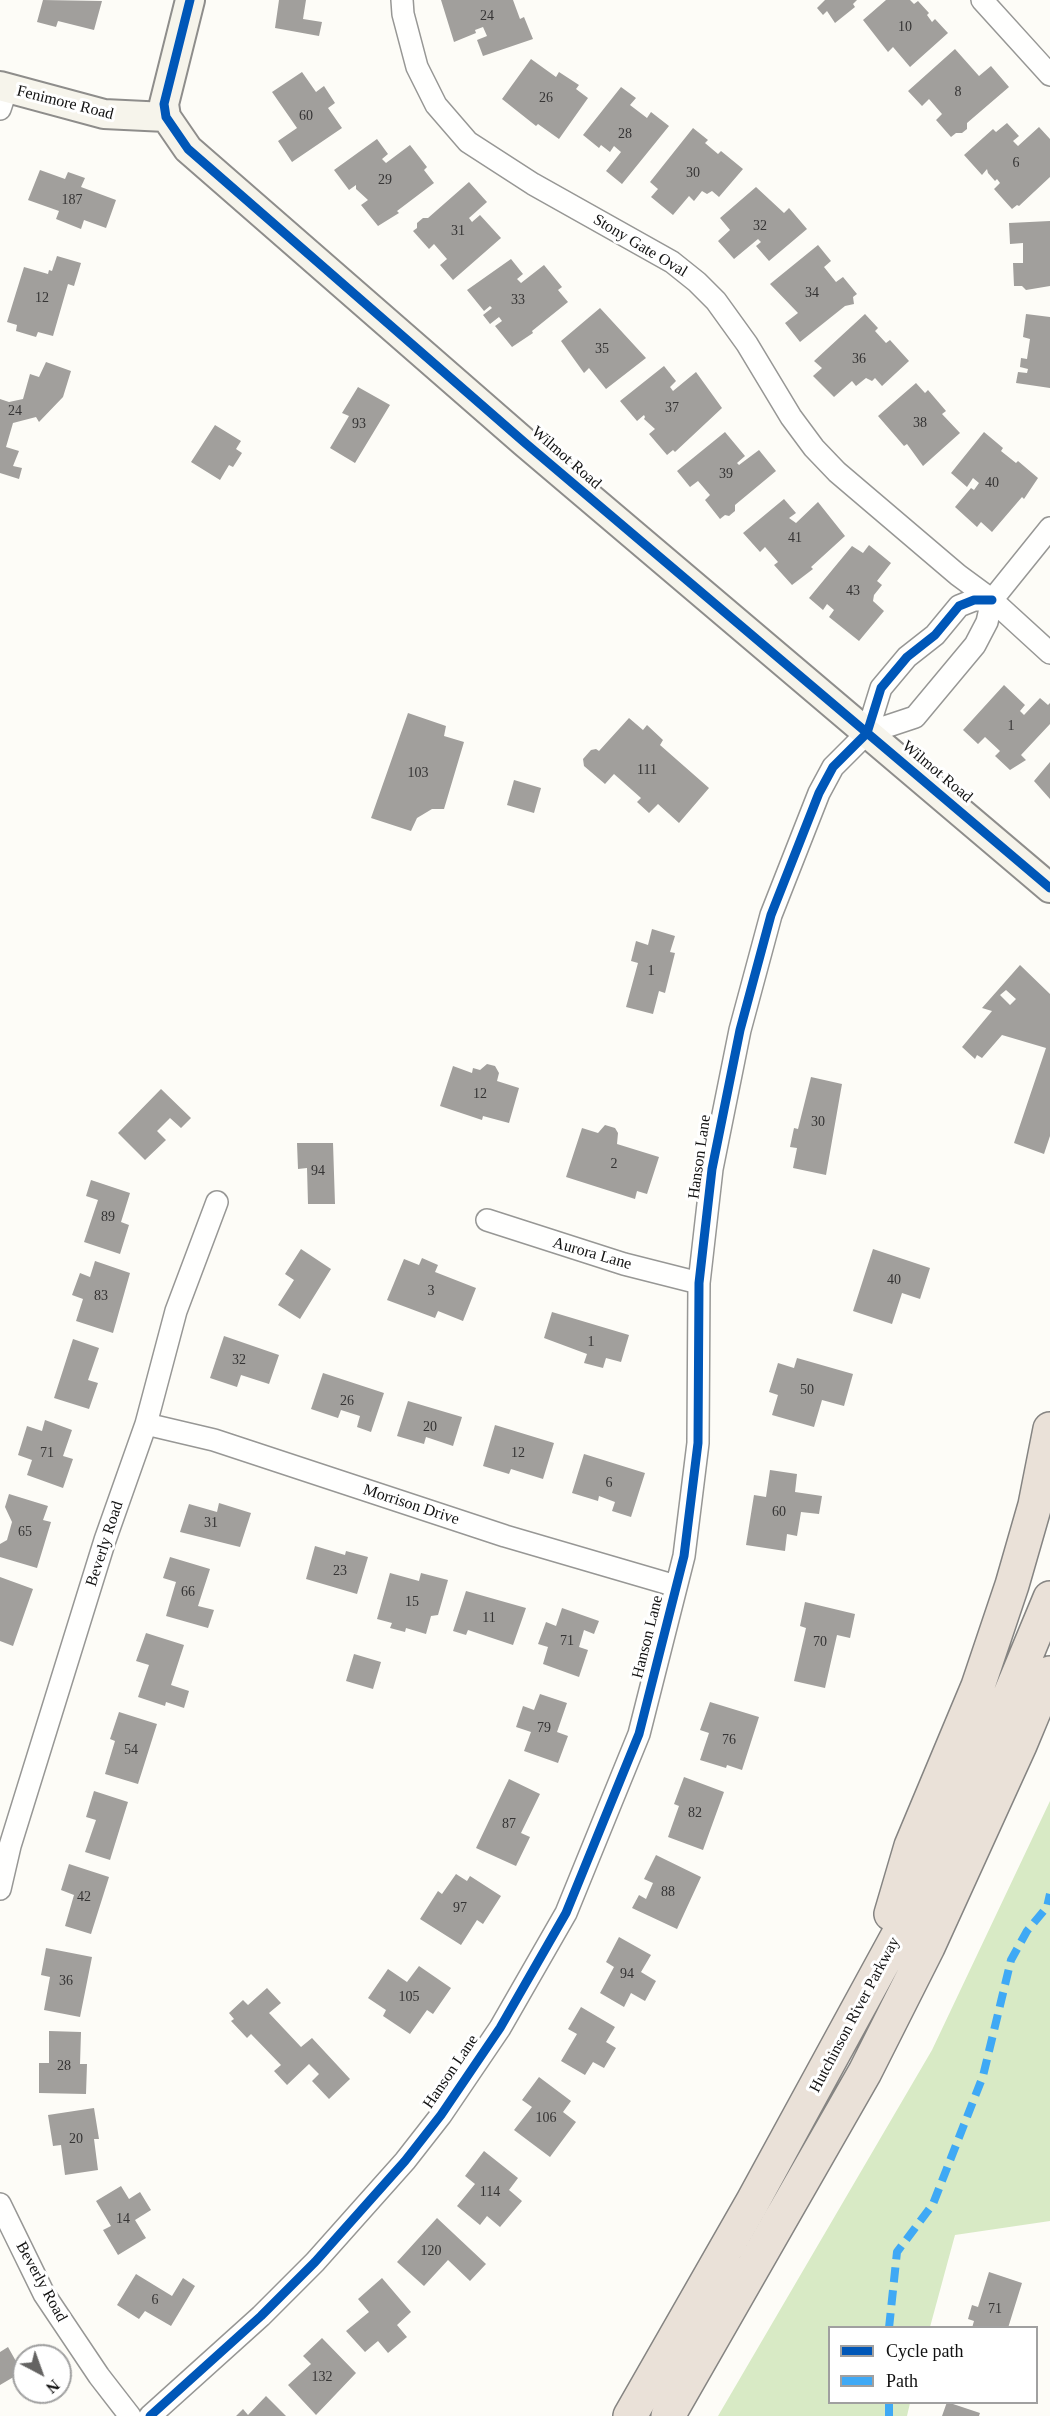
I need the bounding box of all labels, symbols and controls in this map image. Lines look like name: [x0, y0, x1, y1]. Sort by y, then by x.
house number: 24: [480, 8, 494, 24]
house number: 10: [898, 19, 912, 35]
street label: Fenimore Road: [15, 82, 115, 124]
house number: 8: [954, 84, 962, 100]
house number: 26: [539, 90, 553, 106]
house number: 60: [299, 108, 313, 124]
house number: 28: [618, 126, 632, 142]
house number: 6: [1012, 155, 1020, 171]
house number: 30: [686, 165, 700, 181]
house number: 29: [378, 172, 392, 188]
house number: 187: [62, 192, 82, 208]
street label: Stony Gate Oval: [589, 210, 691, 282]
house number: 32: [753, 218, 767, 234]
house number: 31: [451, 223, 465, 239]
house number: 34: [805, 285, 819, 301]
house number: 12: [35, 290, 49, 306]
house number: 33: [511, 292, 525, 308]
house number: 35: [595, 341, 609, 357]
house number: 36: [852, 351, 866, 367]
house number: 37: [665, 400, 679, 416]
house number: 24: [8, 403, 22, 419]
house number: 38: [913, 415, 927, 431]
house number: 93: [352, 416, 366, 432]
street label: Wilmot Road: [527, 423, 605, 493]
house number: 39: [719, 466, 733, 482]
house number: 40: [985, 475, 999, 491]
house number: 41: [788, 530, 802, 546]
house number: 43: [846, 583, 860, 599]
house number: 1: [1008, 718, 1014, 734]
street label: Wilmot Road: [898, 737, 976, 807]
house number: 111: [637, 762, 657, 778]
house number: 103: [408, 765, 428, 781]
house number: 1: [648, 963, 654, 979]
house number: 12: [473, 1086, 487, 1102]
street label: Hanson Lane: [685, 1114, 715, 1200]
house number: 30: [811, 1114, 825, 1130]
house number: 2: [610, 1156, 618, 1172]
house number: 94: [311, 1163, 325, 1179]
house number: 89: [101, 1209, 115, 1225]
street label: Aurora Lane: [550, 1234, 634, 1274]
house number: 40: [887, 1272, 901, 1288]
house number: 3: [428, 1283, 434, 1299]
house number: 83: [94, 1288, 108, 1304]
house number: 1: [588, 1334, 594, 1350]
house number: 32: [232, 1352, 246, 1368]
house number: 50: [800, 1382, 814, 1398]
house number: 26: [340, 1393, 354, 1409]
house number: 20: [423, 1419, 437, 1435]
house number: 71: [40, 1445, 54, 1461]
house number: 12: [511, 1445, 525, 1461]
house number: 6: [606, 1475, 612, 1491]
street label: Morrison Drive: [360, 1480, 462, 1530]
street label: Beverly Road: [82, 1499, 128, 1589]
house number: 60: [772, 1504, 786, 1520]
house number: 31: [204, 1515, 218, 1531]
house number: 65: [18, 1524, 32, 1540]
house number: 23: [333, 1563, 347, 1579]
house number: 66: [181, 1584, 195, 1600]
house number: 15: [405, 1594, 419, 1610]
street label: Hanson Lane: [628, 1594, 668, 1680]
house number: 11: [482, 1610, 496, 1626]
house number: 71: [560, 1633, 574, 1649]
house number: 70: [813, 1634, 827, 1650]
house number: 79: [537, 1720, 551, 1736]
house number: 76: [722, 1732, 736, 1748]
house number: 54: [124, 1742, 138, 1758]
house number: 82: [688, 1805, 702, 1821]
house number: 87: [502, 1816, 516, 1832]
house number: 88: [661, 1884, 675, 1900]
house number: 42: [77, 1889, 91, 1905]
house number: 97: [453, 1900, 467, 1916]
street label: Hutchinson River Parkway: [806, 1934, 904, 2096]
house number: 94: [620, 1966, 634, 1982]
house number: 36: [59, 1973, 73, 1989]
house number: 105: [398, 1989, 420, 2005]
street label: Hanson Lane: [419, 2031, 483, 2113]
house number: 28: [57, 2058, 71, 2074]
house number: 106: [536, 2110, 556, 2126]
house number: 20: [69, 2131, 83, 2147]
house number: 114: [480, 2184, 500, 2200]
house number: 14: [116, 2211, 130, 2227]
street label: Beverly Road: [11, 2239, 71, 2325]
house number: 120: [420, 2243, 442, 2259]
house number: 6: [152, 2292, 158, 2308]
house number: 71: [988, 2301, 1002, 2317]
legend: [828, 2326, 1038, 2404]
text: Cycle path: [886, 2341, 963, 2361]
north arrow: [12, 2344, 72, 2404]
house number: 132: [312, 2369, 332, 2385]
text: Path: [886, 2371, 918, 2391]
text: N: [43, 2376, 63, 2397]

